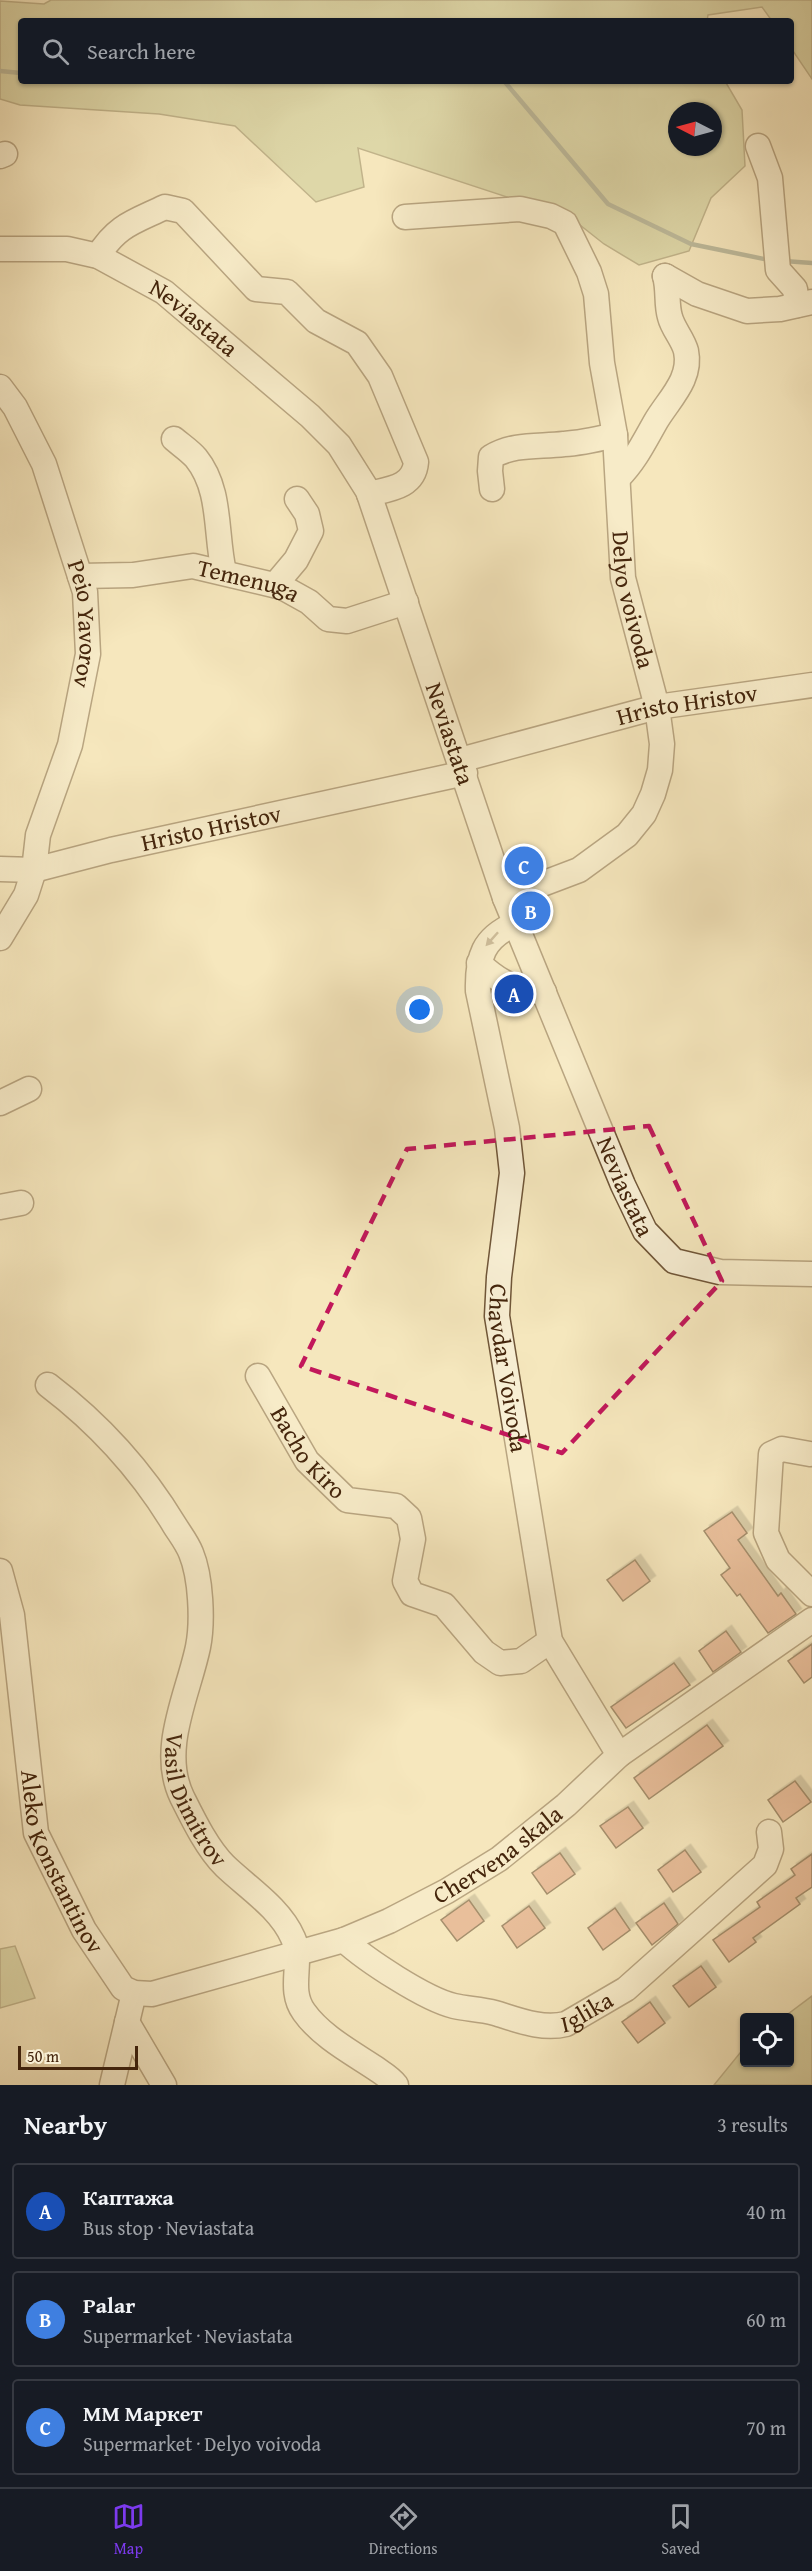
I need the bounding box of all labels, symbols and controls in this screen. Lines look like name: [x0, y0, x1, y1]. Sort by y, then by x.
search box: [18, 18, 794, 84]
icon: search: [39, 35, 72, 68]
text: Search here: [87, 35, 196, 67]
north arrow: [668, 102, 722, 156]
street label: Neviastata: [144, 269, 246, 365]
street label: Delyo voivoda: [603, 530, 664, 673]
street label: Temenuga: [194, 550, 307, 611]
street label: Peio Yavorov: [59, 555, 106, 691]
street label: Hristo Hristov: [613, 675, 760, 734]
street label: Neviastata: [417, 678, 484, 790]
street label: Hristo Hristov: [138, 795, 284, 860]
pin: C: [504, 844, 544, 888]
pin: B: [512, 888, 550, 934]
one-way arrow: [485, 931, 499, 946]
pin: A: [494, 972, 534, 1016]
your location: [405, 995, 434, 1024]
street label: Neviastata: [588, 1131, 663, 1243]
street label: Chavdar Voivoda: [480, 1283, 537, 1455]
street label: Bacho Kiro: [262, 1399, 354, 1507]
street label: Vasil Dimitrov: [156, 1731, 236, 1874]
street label: Aleko Konstantinov: [12, 1768, 113, 1961]
street label: Chervena skala: [427, 1796, 570, 1912]
street label: Iglika: [557, 1982, 620, 2042]
map controls: [740, 2013, 794, 2067]
button: locate: [740, 2013, 794, 2067]
scale bar: [18, 2043, 138, 2070]
text: 50 m: [27, 2044, 59, 2068]
text: Nearby: [24, 2105, 107, 2144]
text: 3 results: [717, 2110, 788, 2139]
text: Каптажа: [83, 2181, 174, 2213]
text: A: [39, 2197, 52, 2226]
text: 40 m: [746, 2197, 786, 2226]
text: Bus stop · Neviastata: [83, 2213, 254, 2242]
text: Palar: [83, 2289, 135, 2321]
text: B: [39, 2305, 52, 2334]
text: 60 m: [746, 2305, 786, 2334]
text: Supermarket · Neviastata: [83, 2321, 293, 2350]
text: ММ Маркет: [83, 2397, 202, 2429]
text: C: [40, 2413, 51, 2442]
text: 70 m: [746, 2413, 786, 2442]
text: Supermarket · Delyo voivoda: [83, 2429, 321, 2458]
tab: Map: [112, 2500, 145, 2560]
tab: Directions: [369, 2500, 438, 2560]
tab: Saved: [661, 2500, 700, 2560]

